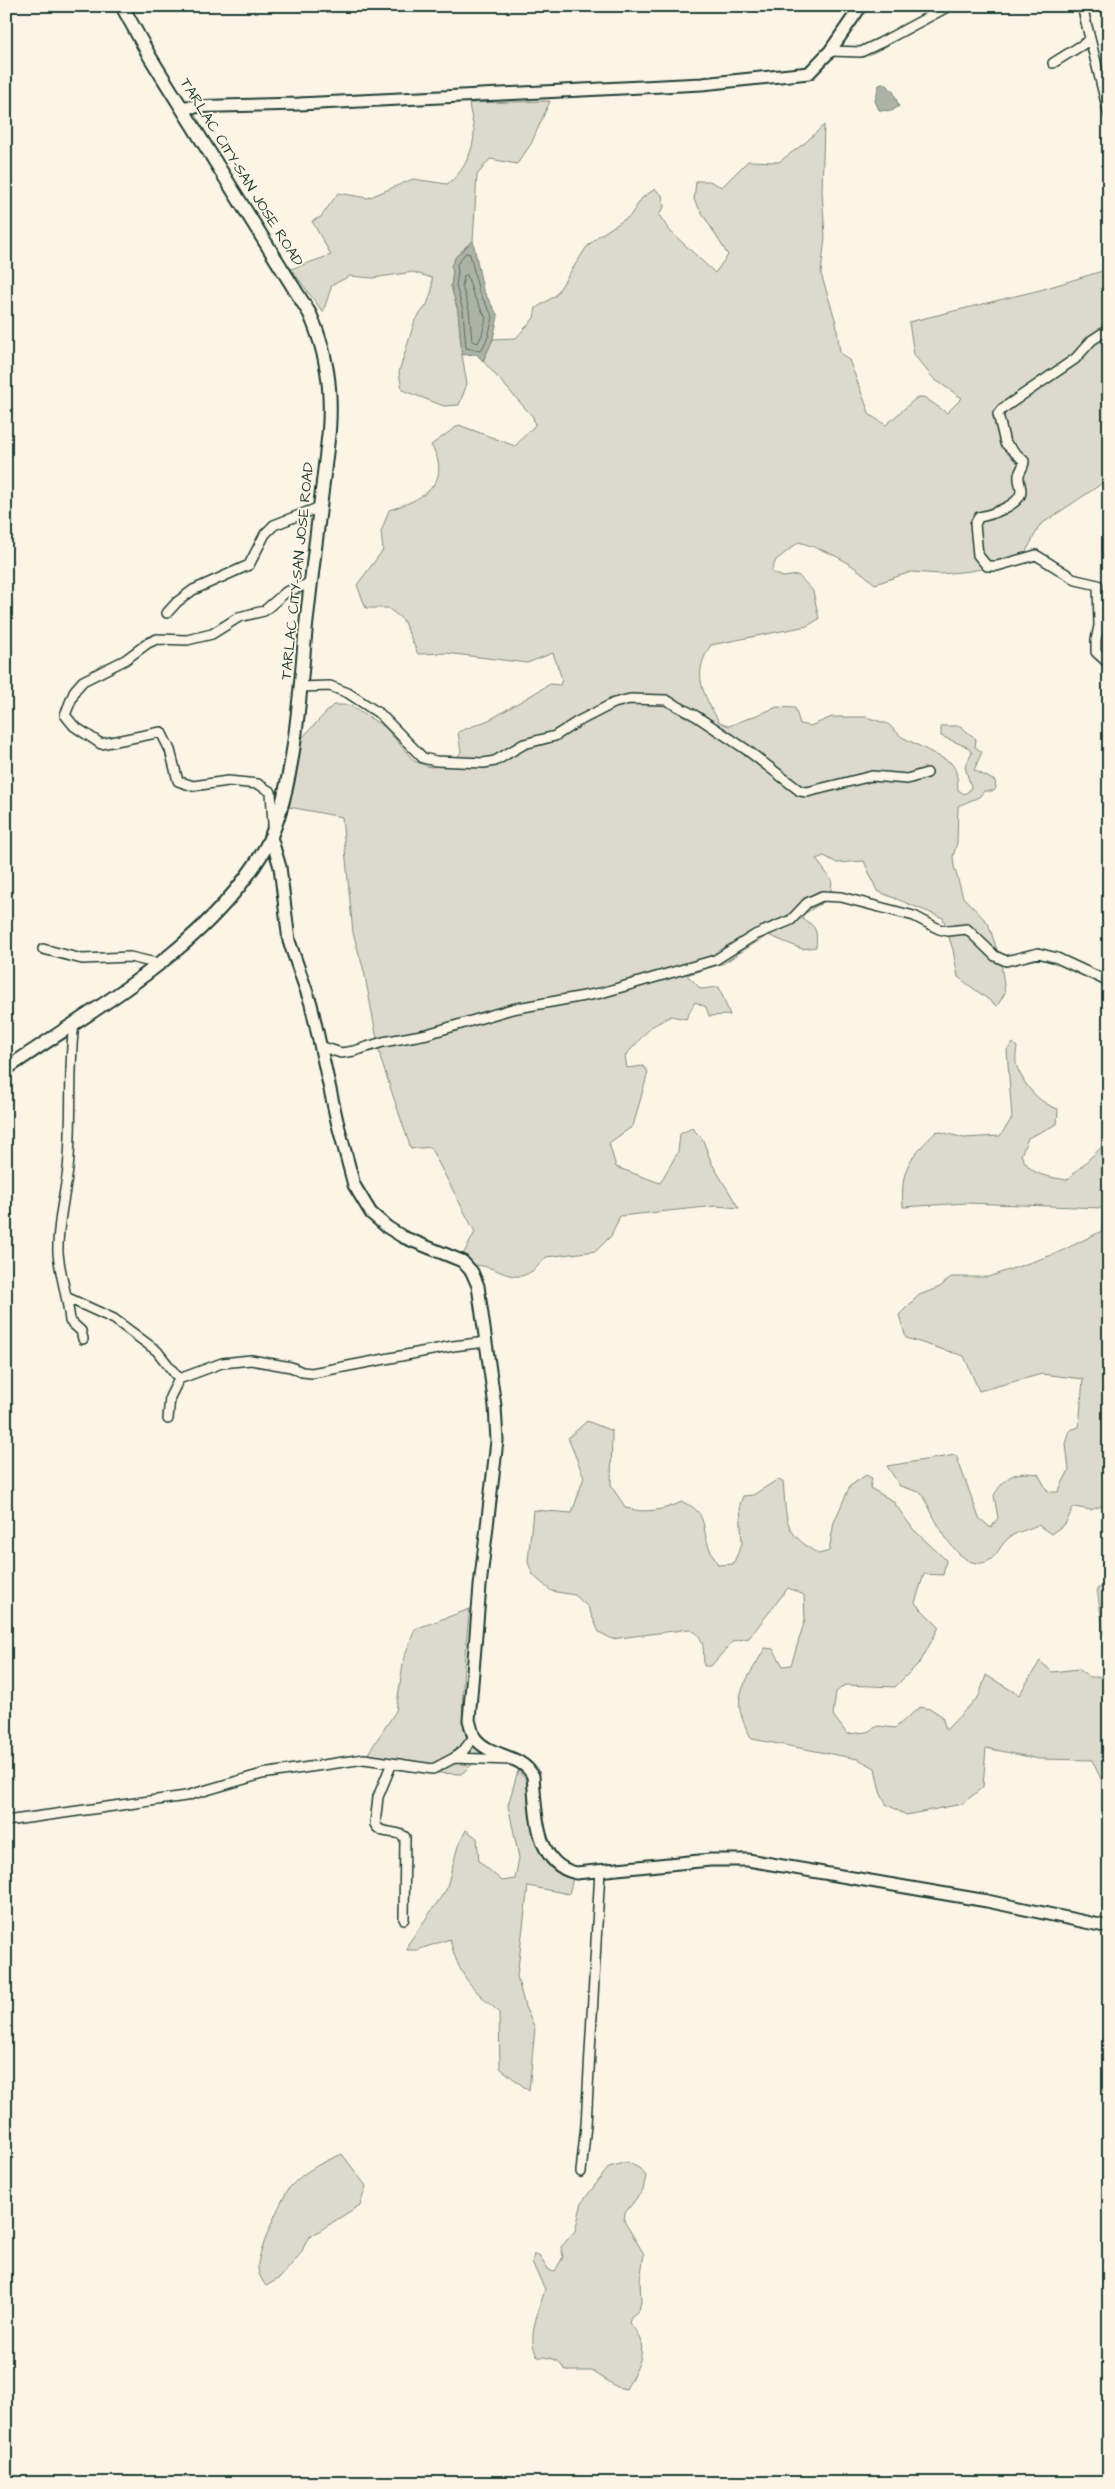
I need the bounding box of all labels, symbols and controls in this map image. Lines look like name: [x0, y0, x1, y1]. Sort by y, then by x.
street label: TARLAC CITY-SAN JOSE ROAD: [175, 74, 308, 271]
street label: TARLAC CITY-SAN JOSE ROAD: [276, 461, 319, 681]

